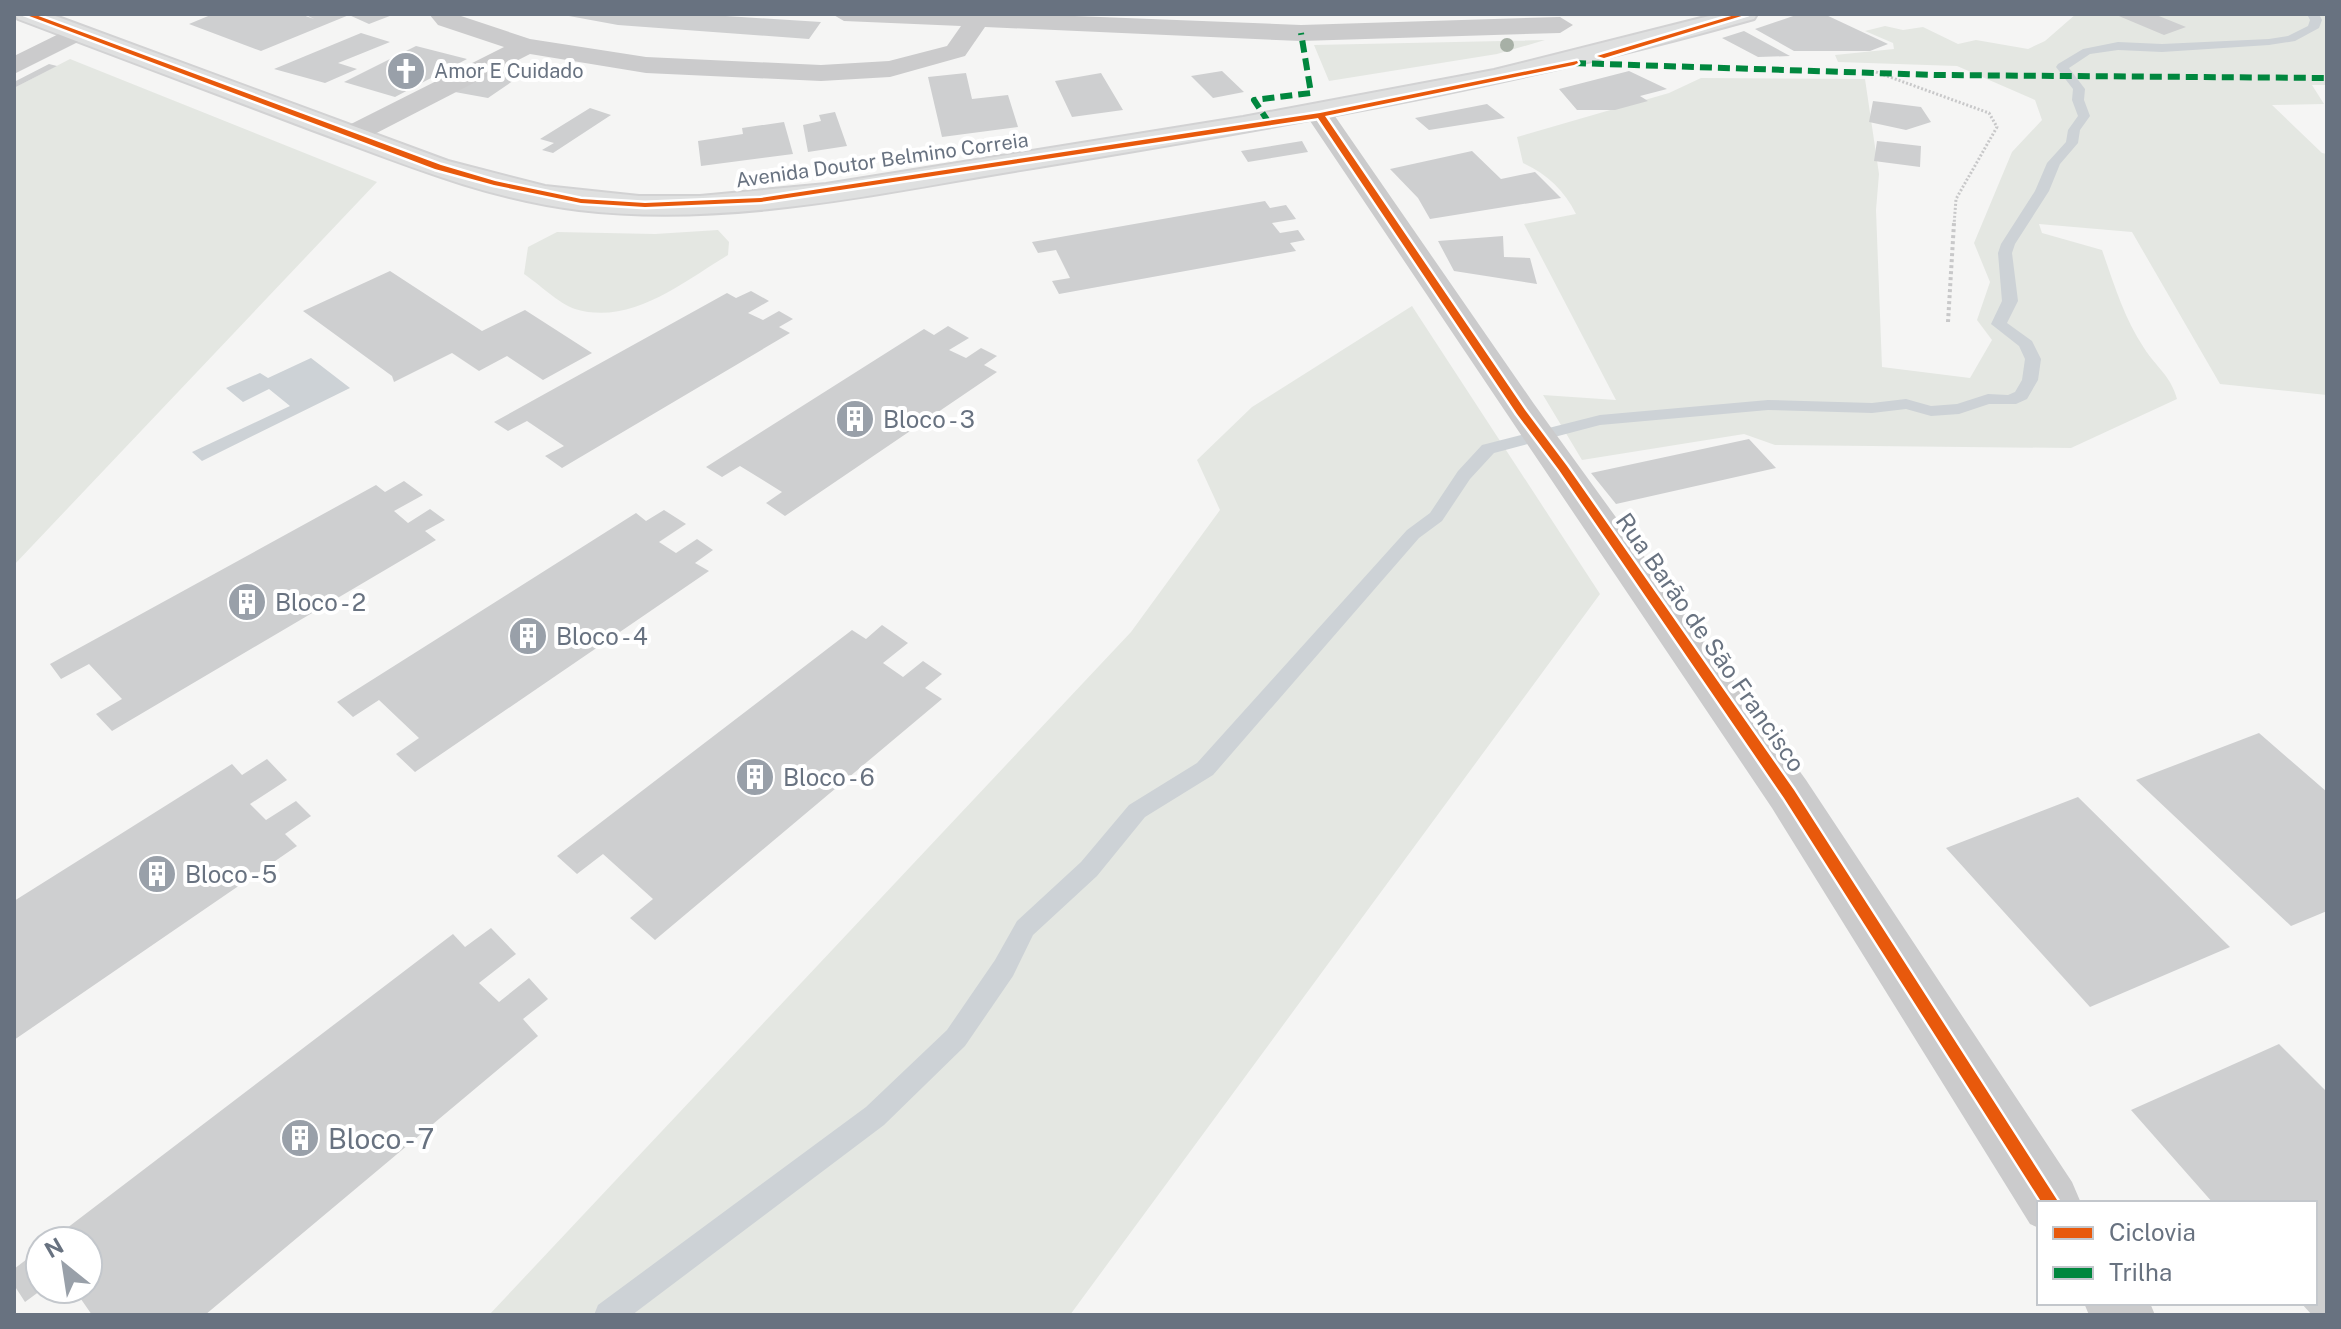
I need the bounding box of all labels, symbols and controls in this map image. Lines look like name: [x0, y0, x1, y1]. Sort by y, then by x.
church icon: Amor E Cuidado: [385, 50, 427, 92]
place label: Amor E Cuidado: [434, 59, 583, 83]
street label: Avenida Doutor Belmino Correia: [734, 128, 1030, 192]
building icon: Bloco - 3: [834, 398, 876, 440]
place label: Bloco - 3: [883, 405, 975, 433]
street label: Rua Barão de São Francisco: [1611, 507, 1811, 777]
building icon: Bloco - 2: [226, 581, 268, 623]
place label: Bloco - 2: [275, 588, 366, 616]
building icon: Bloco - 4: [507, 615, 549, 657]
place label: Bloco - 4: [556, 622, 648, 650]
building icon: Bloco - 6: [734, 756, 776, 798]
place label: Bloco - 6: [783, 763, 875, 791]
building icon: Bloco - 5: [136, 853, 178, 895]
place label: Bloco - 5: [185, 860, 277, 888]
building icon: Bloco - 7: [279, 1117, 321, 1159]
place label: Bloco - 7: [328, 1122, 434, 1155]
legend: [2037, 1201, 2317, 1305]
text: Ciclovia: [2109, 1218, 2196, 1246]
north arrow: [24, 1225, 104, 1305]
text: N: [40, 1232, 68, 1263]
text: Trilha: [2109, 1258, 2172, 1286]

